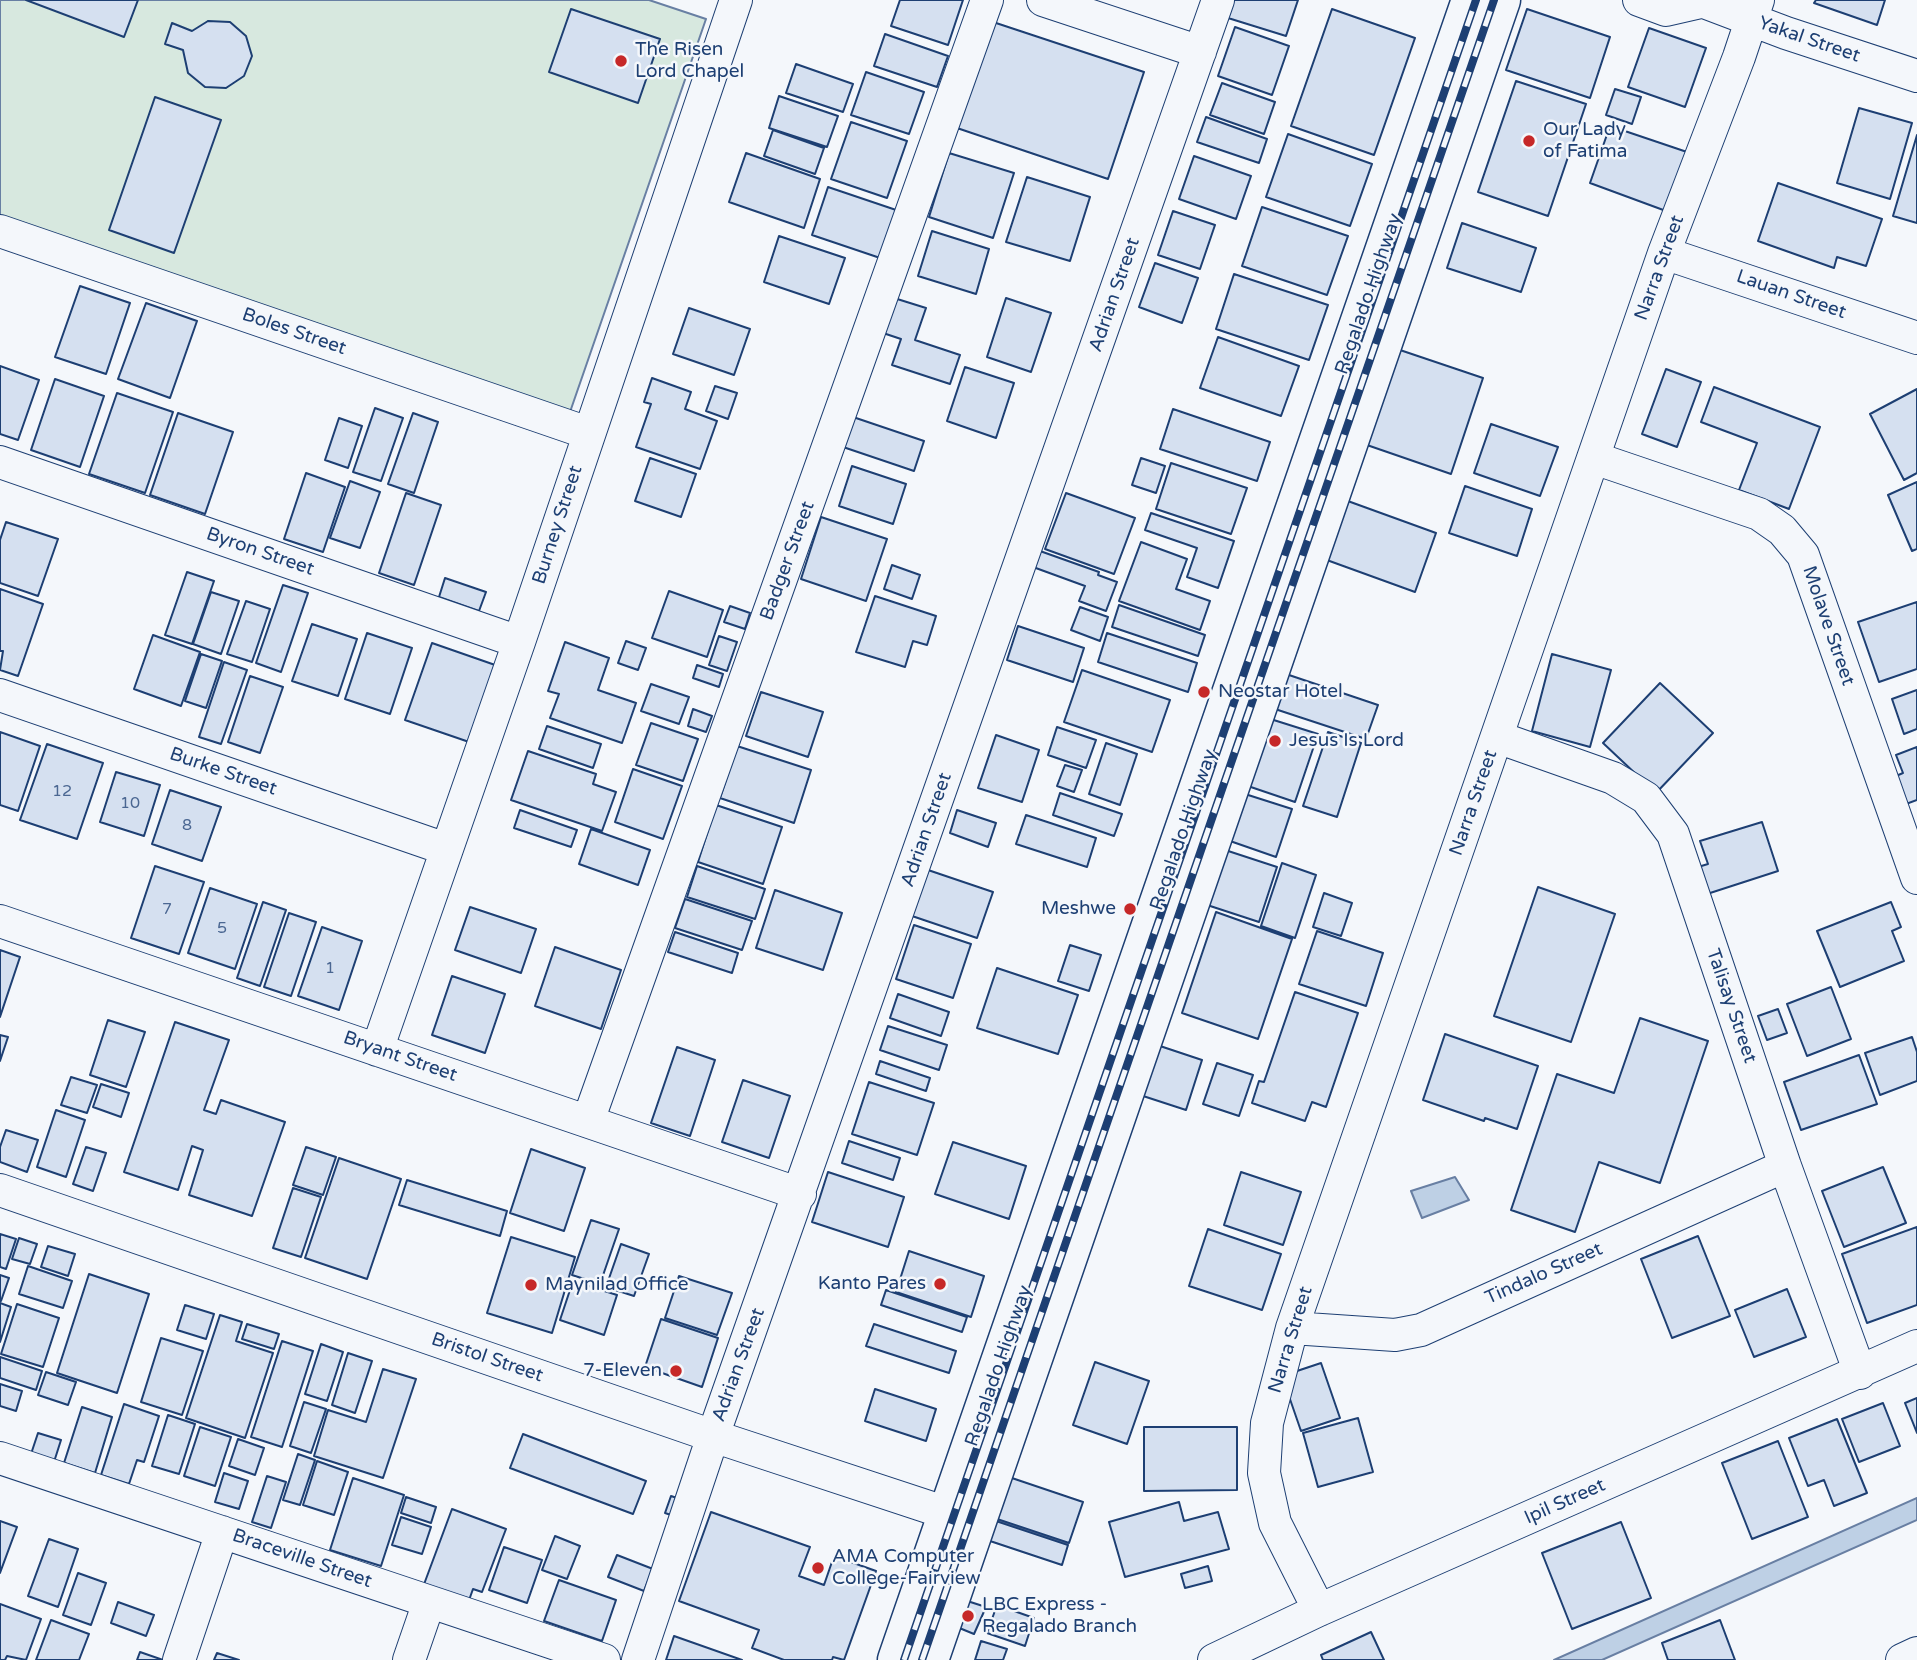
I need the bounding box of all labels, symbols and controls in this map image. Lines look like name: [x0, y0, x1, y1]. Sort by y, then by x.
street label: Yakal Street: [1755, 12, 1863, 68]
place label: The Risen Lord Chapel: [635, 39, 744, 83]
marker: The Risen Lord Chapel: [613, 53, 629, 69]
place label: Our Lady of Fatima: [1543, 119, 1627, 163]
marker: Our Lady of Fatima: [1521, 133, 1537, 149]
street label: Regalado Highway: [1331, 211, 1407, 377]
street label: Narra Street: [1630, 212, 1690, 324]
street label: Adrian Street: [1085, 235, 1145, 355]
street label: Lauan Street: [1733, 266, 1849, 324]
street label: Boles Street: [239, 304, 349, 360]
street label: Burney Street: [528, 463, 588, 587]
street label: Badger Street: [756, 498, 820, 624]
street label: Byron Street: [203, 523, 317, 581]
street label: Molave Street: [1797, 563, 1859, 689]
place label: Neostar Hotel: [1218, 681, 1343, 703]
marker: Neostar Hotel: [1196, 684, 1212, 700]
place label: Jesus Is Lord: [1289, 730, 1404, 752]
marker: Jesus Is Lord: [1267, 733, 1283, 749]
street label: Burke Street: [166, 743, 280, 801]
street label: Regalado Highway: [1146, 747, 1222, 913]
street label: Narra Street: [1445, 747, 1503, 859]
street label: Adrian Street: [897, 770, 957, 890]
house number: 12: [52, 782, 72, 802]
house number: 10: [120, 794, 140, 814]
house number: 8: [182, 816, 192, 836]
place label: Meshwe: [1041, 898, 1116, 920]
house number: 7: [162, 900, 172, 920]
marker: Meshwe: [1122, 901, 1138, 917]
house number: 5: [217, 919, 227, 939]
street label: Talisay Street: [1701, 946, 1761, 1066]
house number: 1: [325, 959, 335, 979]
street label: Bryant Street: [340, 1027, 460, 1087]
street label: Tindalo Street: [1482, 1238, 1606, 1310]
place label: Kanto Pares: [818, 1273, 926, 1295]
place label: Maynilad Office: [545, 1274, 689, 1296]
marker: Kanto Pares: [932, 1276, 948, 1292]
marker: Maynilad Office: [523, 1277, 539, 1293]
street label: Regalado Highway: [961, 1283, 1037, 1449]
street label: Narra Street: [1264, 1284, 1318, 1396]
street label: Adrian Street: [708, 1305, 770, 1425]
street label: Bristol Street: [428, 1328, 546, 1388]
place label: 7-Eleven: [583, 1360, 662, 1382]
marker: 7-Eleven: [668, 1363, 684, 1379]
street label: Ipil Street: [1521, 1474, 1609, 1530]
street label: Braceville Street: [229, 1524, 375, 1594]
place label: AMA Computer College-Fairview: [832, 1546, 980, 1590]
marker: AMA Computer College-Fairview: [810, 1560, 826, 1576]
place label: LBC Express - Regalado Branch: [982, 1594, 1137, 1638]
marker: LBC Express - Regalado Branch: [960, 1608, 976, 1624]

